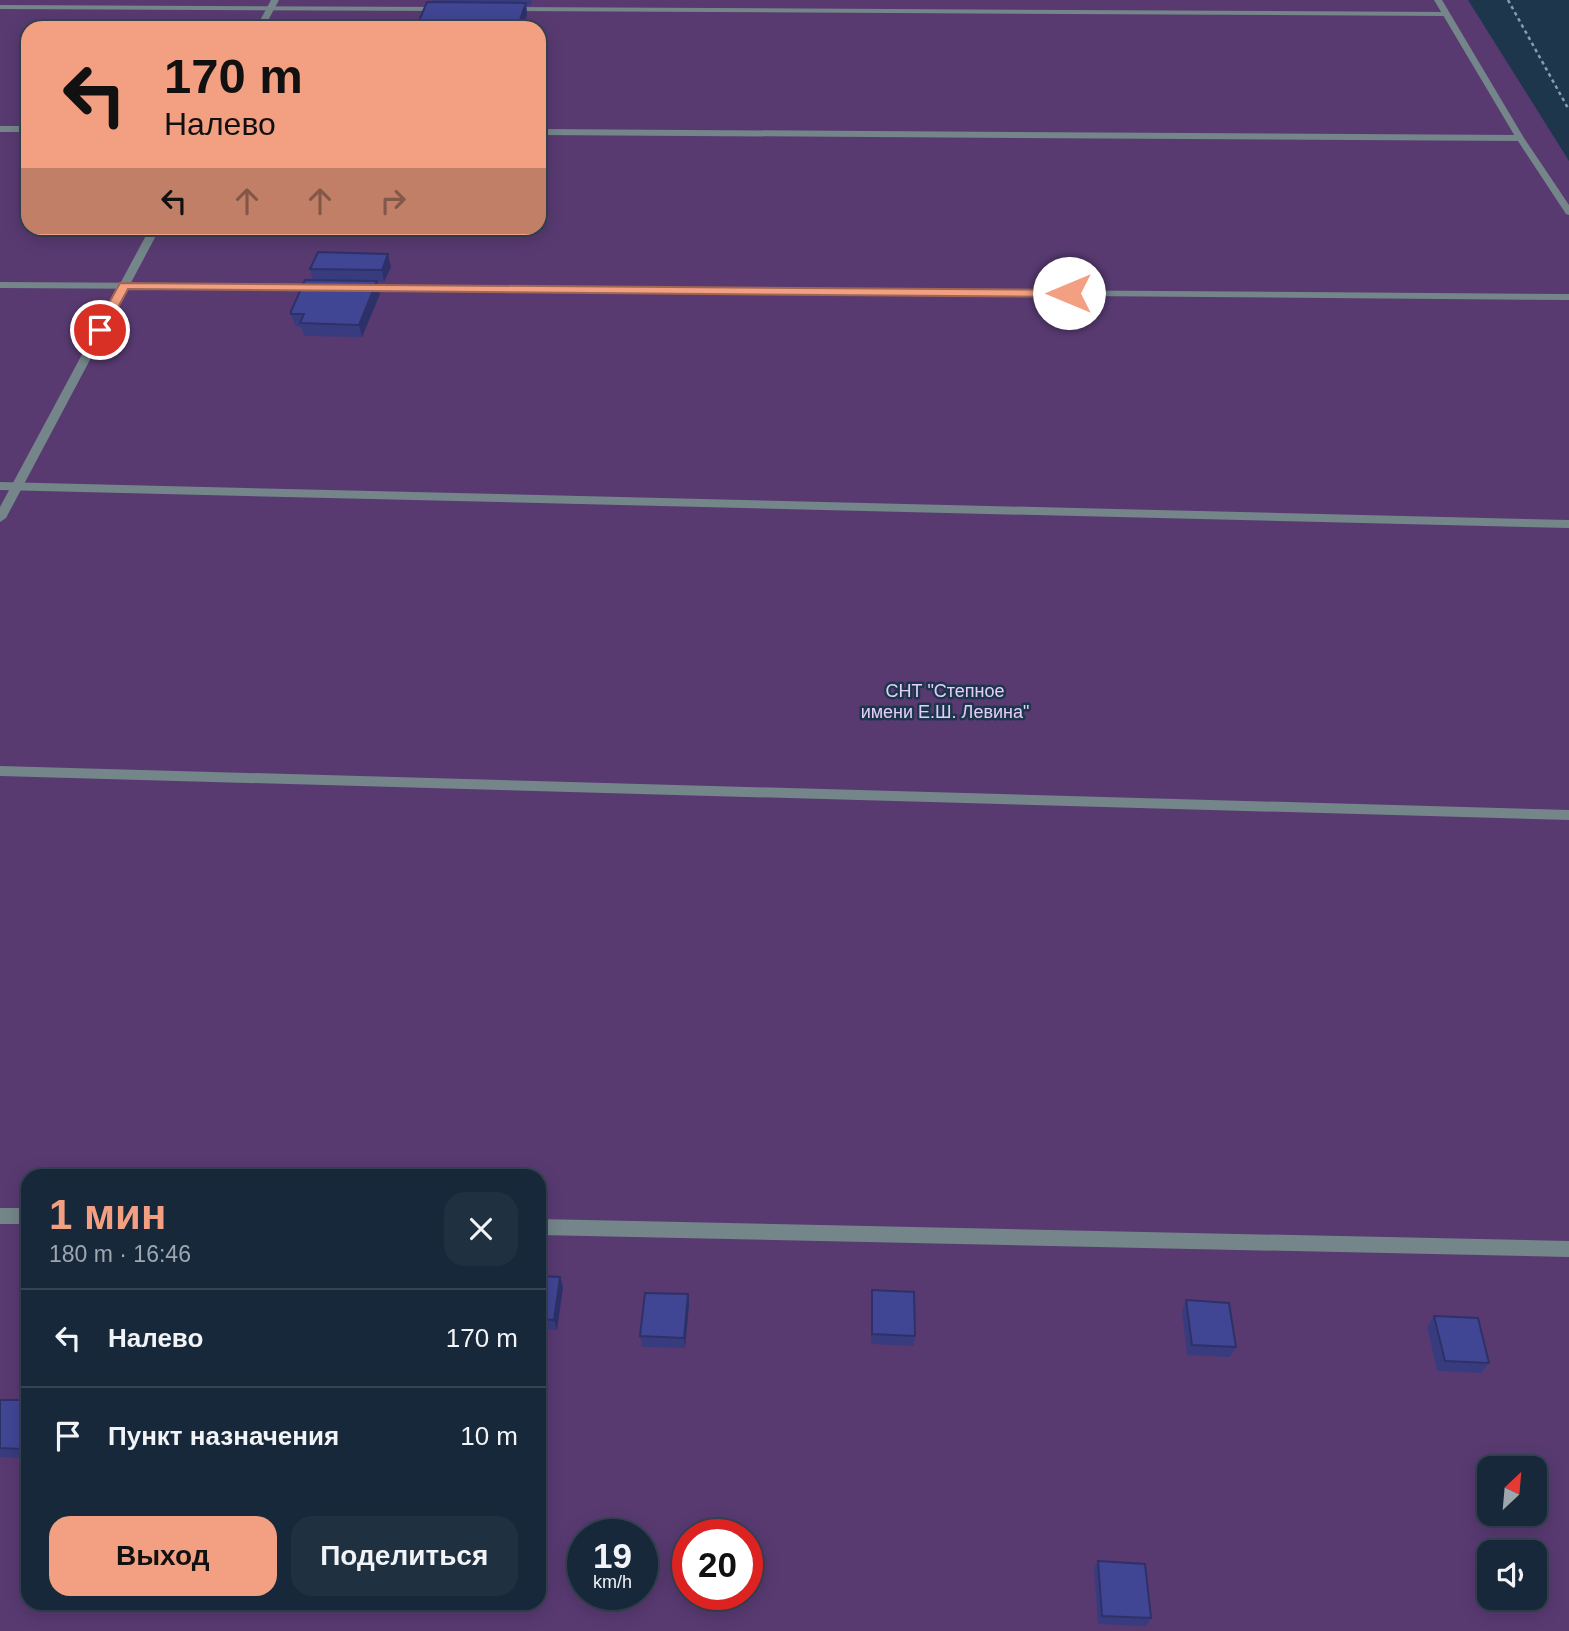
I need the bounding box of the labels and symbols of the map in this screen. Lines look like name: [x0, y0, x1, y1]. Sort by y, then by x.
position arrow: [1032, 256, 1106, 330]
pin: [70, 300, 130, 360]
park label: СНТ "Степное имени Е.Ш. Левина": [861, 681, 1029, 722]
north arrow: [1477, 1456, 1547, 1526]
speed limit sign: 20: [672, 1519, 763, 1610]

